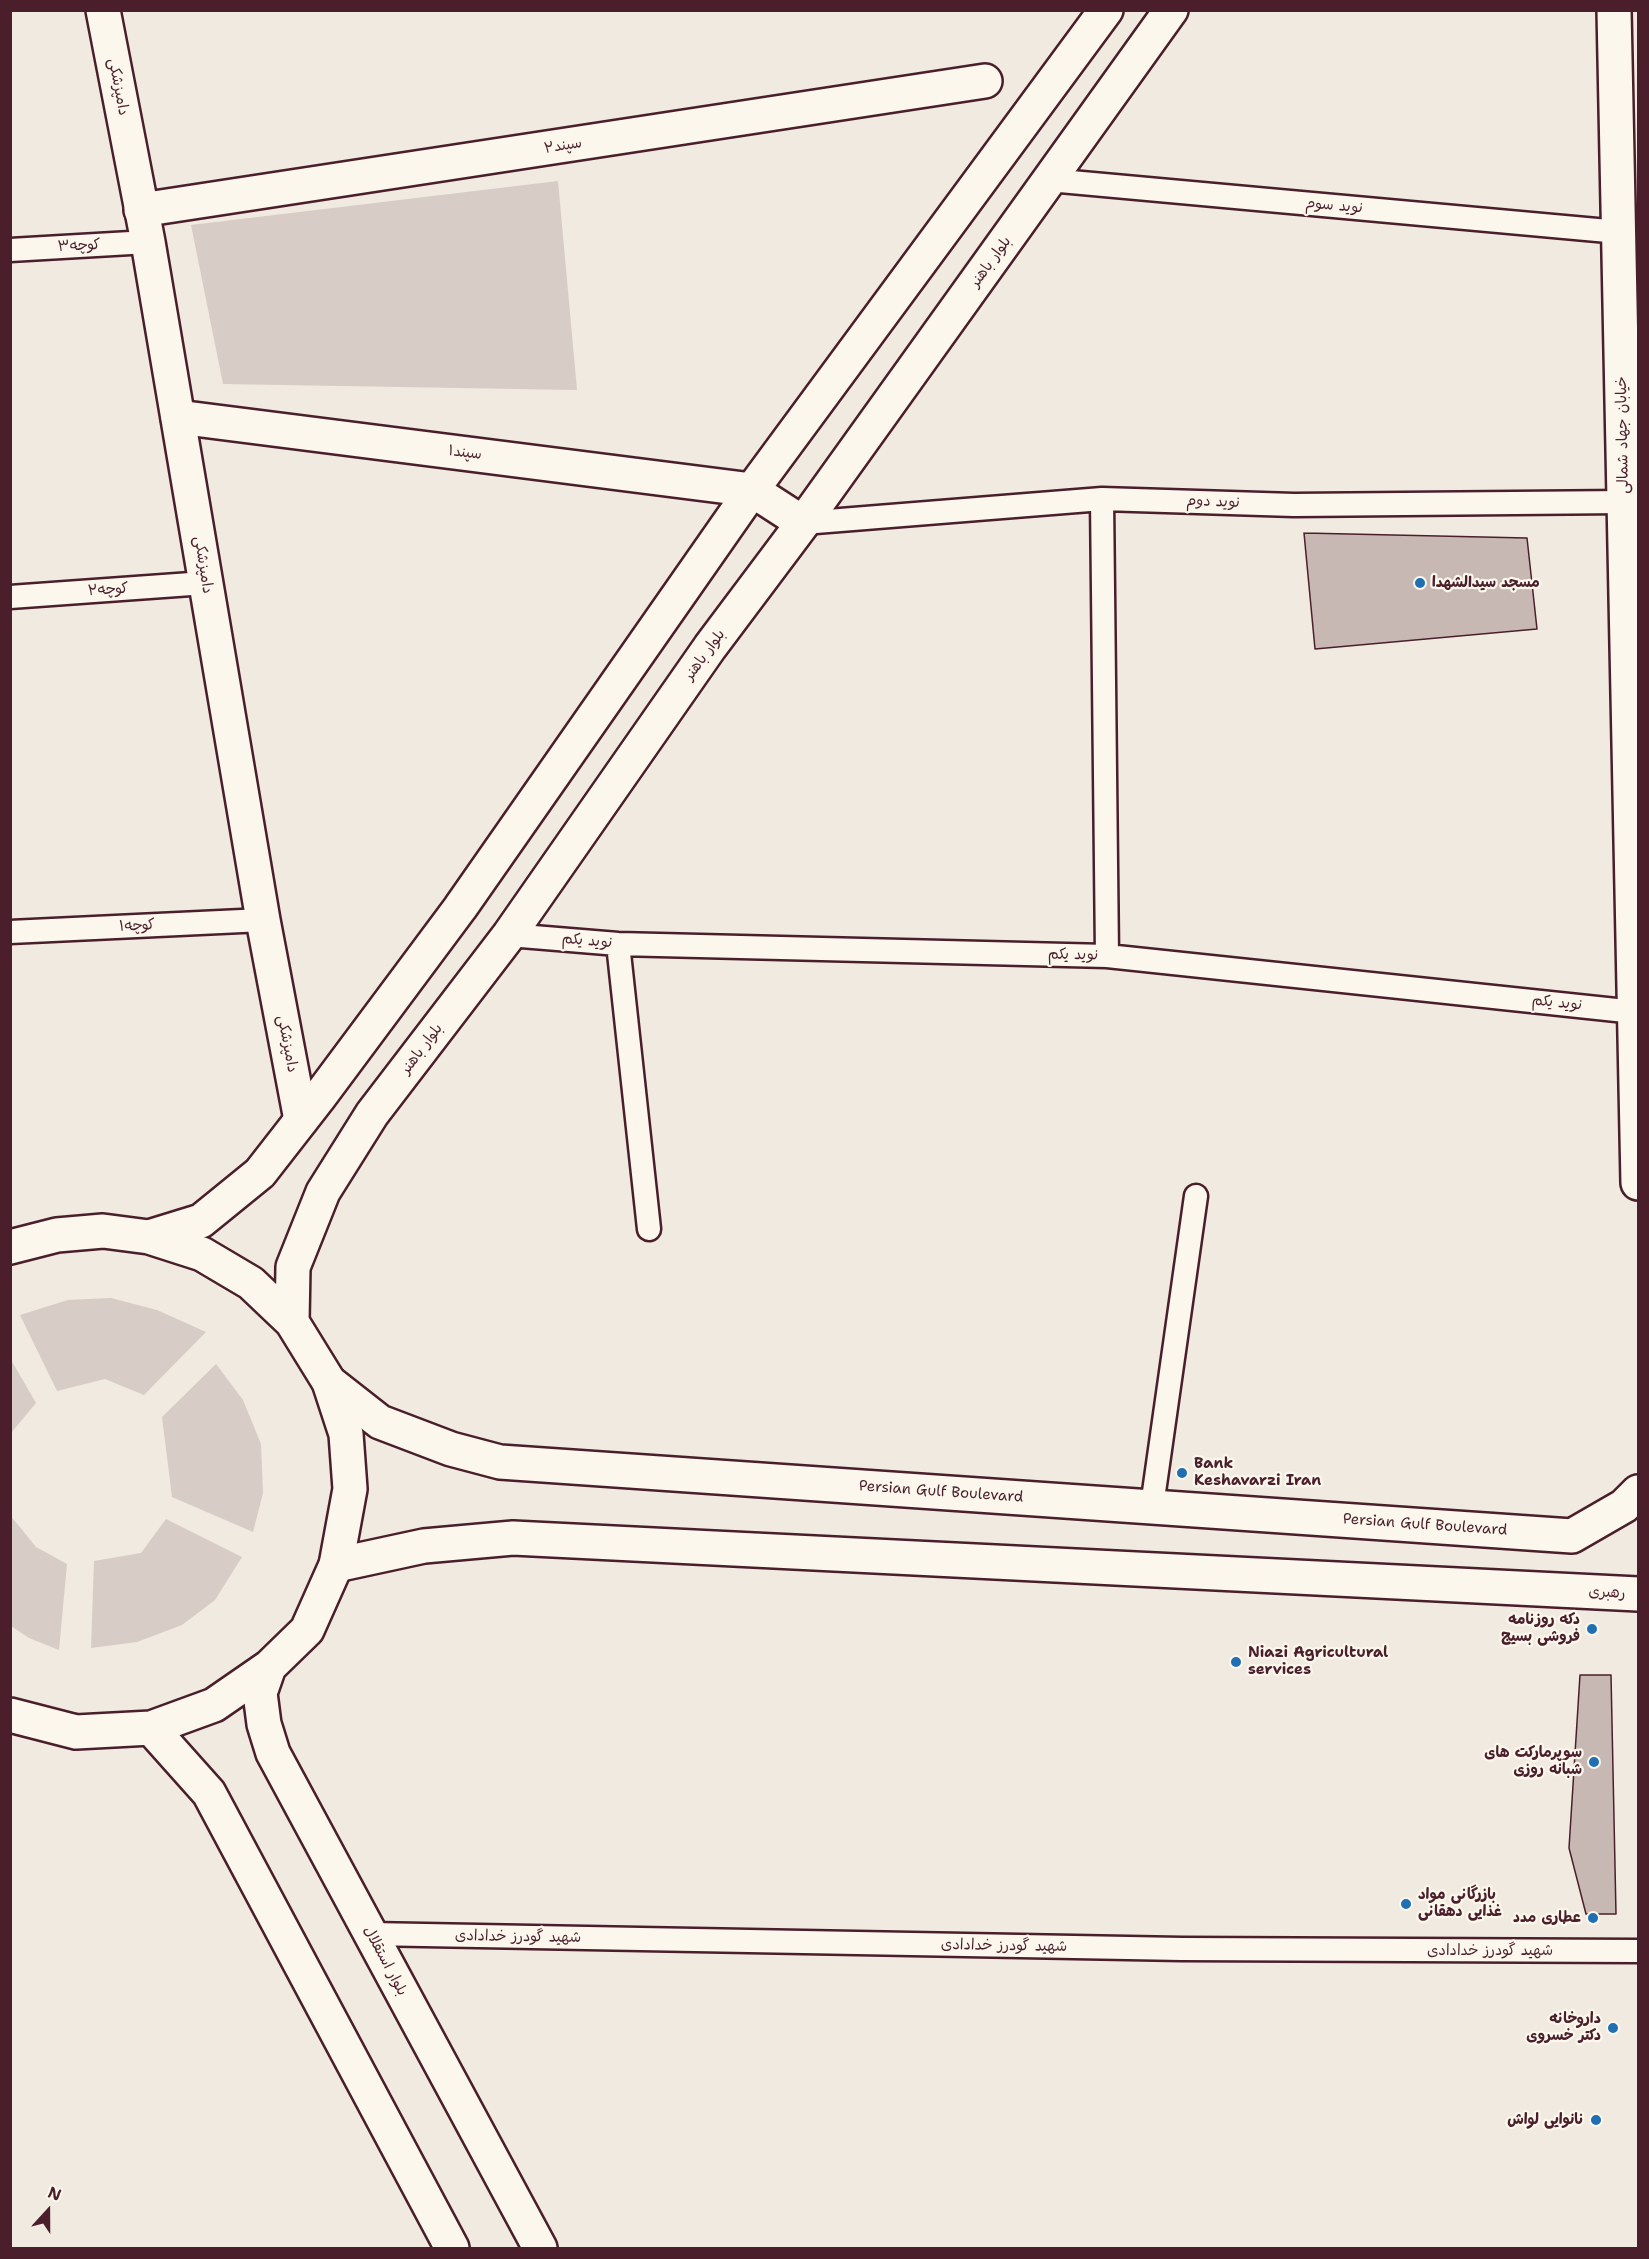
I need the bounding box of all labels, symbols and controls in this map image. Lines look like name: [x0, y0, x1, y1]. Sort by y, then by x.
street label: دامپزشکی: [104, 57, 132, 117]
street label: سپند۲: [543, 134, 583, 158]
street label: نوید سوم: [1304, 195, 1364, 217]
street label: بلوار باهنر: [966, 233, 1016, 291]
street label: کوچه۳: [57, 236, 101, 256]
street label: خیابان جهاد شمالی: [1613, 376, 1633, 494]
street label: سپند۱: [447, 442, 483, 464]
street label: نوید دوم: [1186, 492, 1240, 512]
street label: دامپزشکی: [190, 535, 216, 595]
place label: مسجد سیدالشهدا: [1432, 574, 1540, 592]
marker: مسجد سیدالشهدا: [1413, 576, 1427, 590]
street label: کوچه۲: [87, 580, 129, 600]
street label: بلوار باهنر: [680, 626, 730, 684]
street label: کوچه۱: [119, 916, 155, 936]
street label: نوید یکم: [561, 930, 613, 952]
street label: نوید یکم: [1048, 946, 1098, 964]
street label: نوید یکم: [1531, 991, 1583, 1015]
street label: دامپزشکی: [273, 1014, 301, 1074]
street label: بلوار باهنر: [397, 1020, 447, 1078]
place label: Bank Keshavarzi Iran: [1194, 1455, 1321, 1490]
marker: Bank Keshavarzi Iran: [1175, 1466, 1189, 1480]
street label: Persian Gulf Boulevard: [858, 1477, 1024, 1507]
street label: Persian Gulf Boulevard: [1342, 1510, 1508, 1540]
street label: رهبری: [1588, 1583, 1626, 1603]
place label: دکه روزنامه فروشی بسیج: [1501, 1611, 1580, 1646]
marker: دکه روزنامه فروشی بسیج: [1585, 1622, 1599, 1636]
place label: Niazi Agricultural services: [1248, 1644, 1388, 1679]
marker: Niazi Agricultural services: [1229, 1655, 1243, 1669]
place label: سوپرمارکت های شبانه روزی: [1484, 1744, 1582, 1779]
marker: سوپرمارکت های شبانه روزی: [1587, 1755, 1601, 1769]
place label: بازرگانی مواد غذایی دهقانی: [1418, 1886, 1502, 1921]
marker: بازرگانی مواد غذایی دهقانی: [1399, 1897, 1413, 1911]
place label: عطاری مدد: [1513, 1909, 1581, 1927]
marker: عطاری مدد: [1586, 1911, 1600, 1925]
street label: بلوار استقلال: [359, 1923, 411, 1999]
street label: شهید گودرز خدادادی: [455, 1927, 581, 1947]
street label: شهید گودرز خدادادی: [941, 1936, 1067, 1956]
street label: شهید گودرز خدادادی: [1427, 1942, 1553, 1960]
place label: داروخانه دکتر خسروی: [1526, 2010, 1601, 2045]
marker: داروخانه دکتر خسروی: [1606, 2021, 1620, 2035]
place label: نانوایی لواش: [1507, 2111, 1584, 2129]
marker: نانوایی لواش: [1589, 2113, 1603, 2127]
north arrow: [18, 2181, 78, 2241]
text: N: [45, 2182, 64, 2206]

